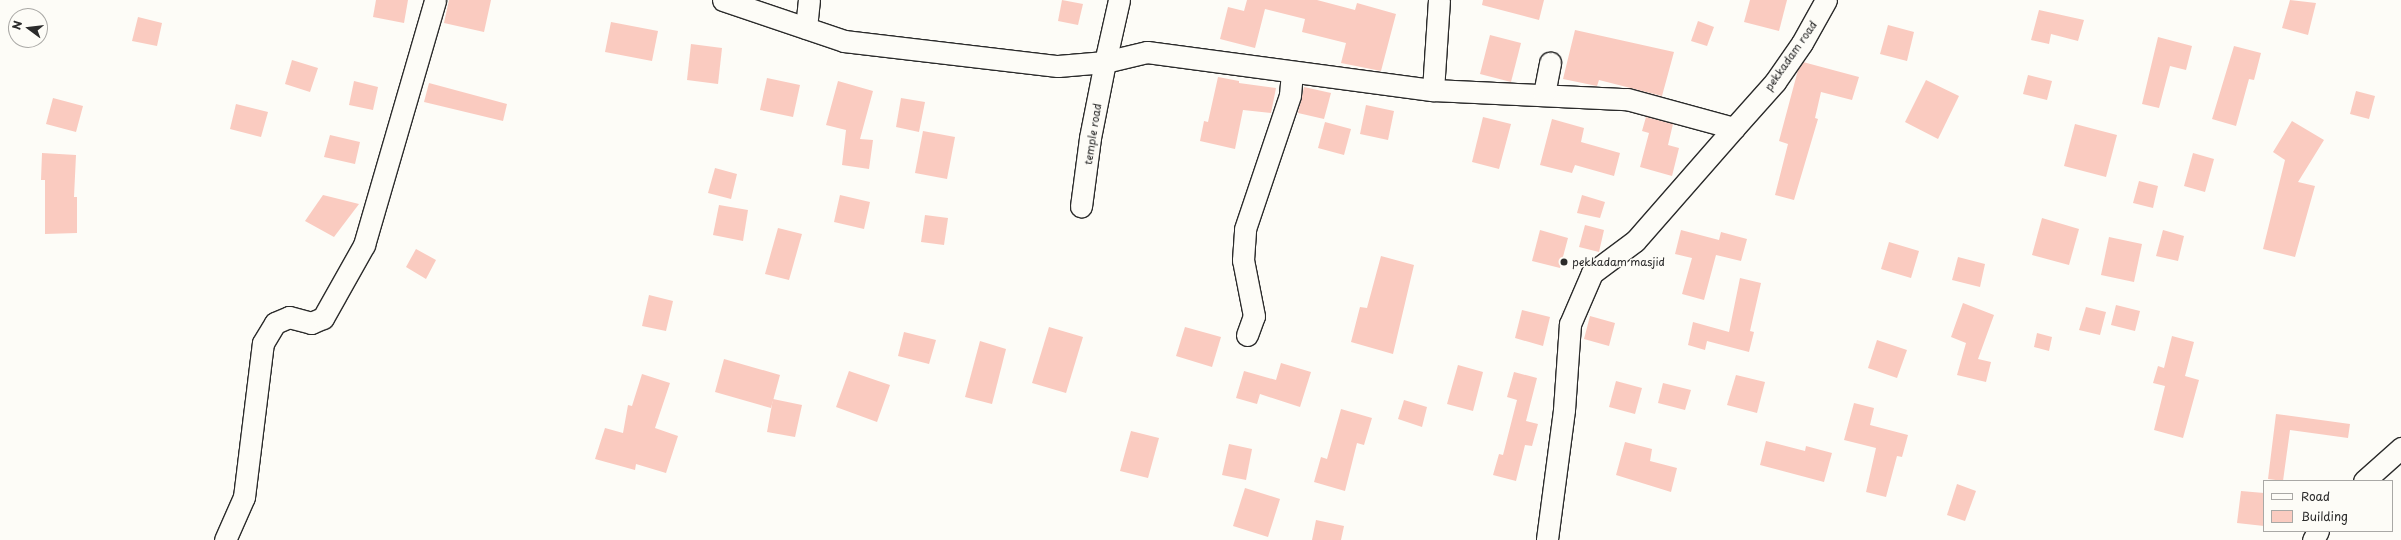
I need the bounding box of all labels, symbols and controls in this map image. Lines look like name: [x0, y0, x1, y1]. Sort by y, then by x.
north arrow: [8, 8, 48, 48]
street label: pekkadam road: [1762, 18, 1820, 94]
text: N: [8, 19, 26, 31]
street label: temple road: [1082, 102, 1104, 166]
place label: pekkadam masjid: [1572, 255, 1665, 269]
marker: pekkadam masjid: [1559, 257, 1569, 267]
legend: [2263, 480, 2393, 532]
text: Road: [2301, 487, 2330, 505]
text: Building: [2301, 507, 2348, 525]

